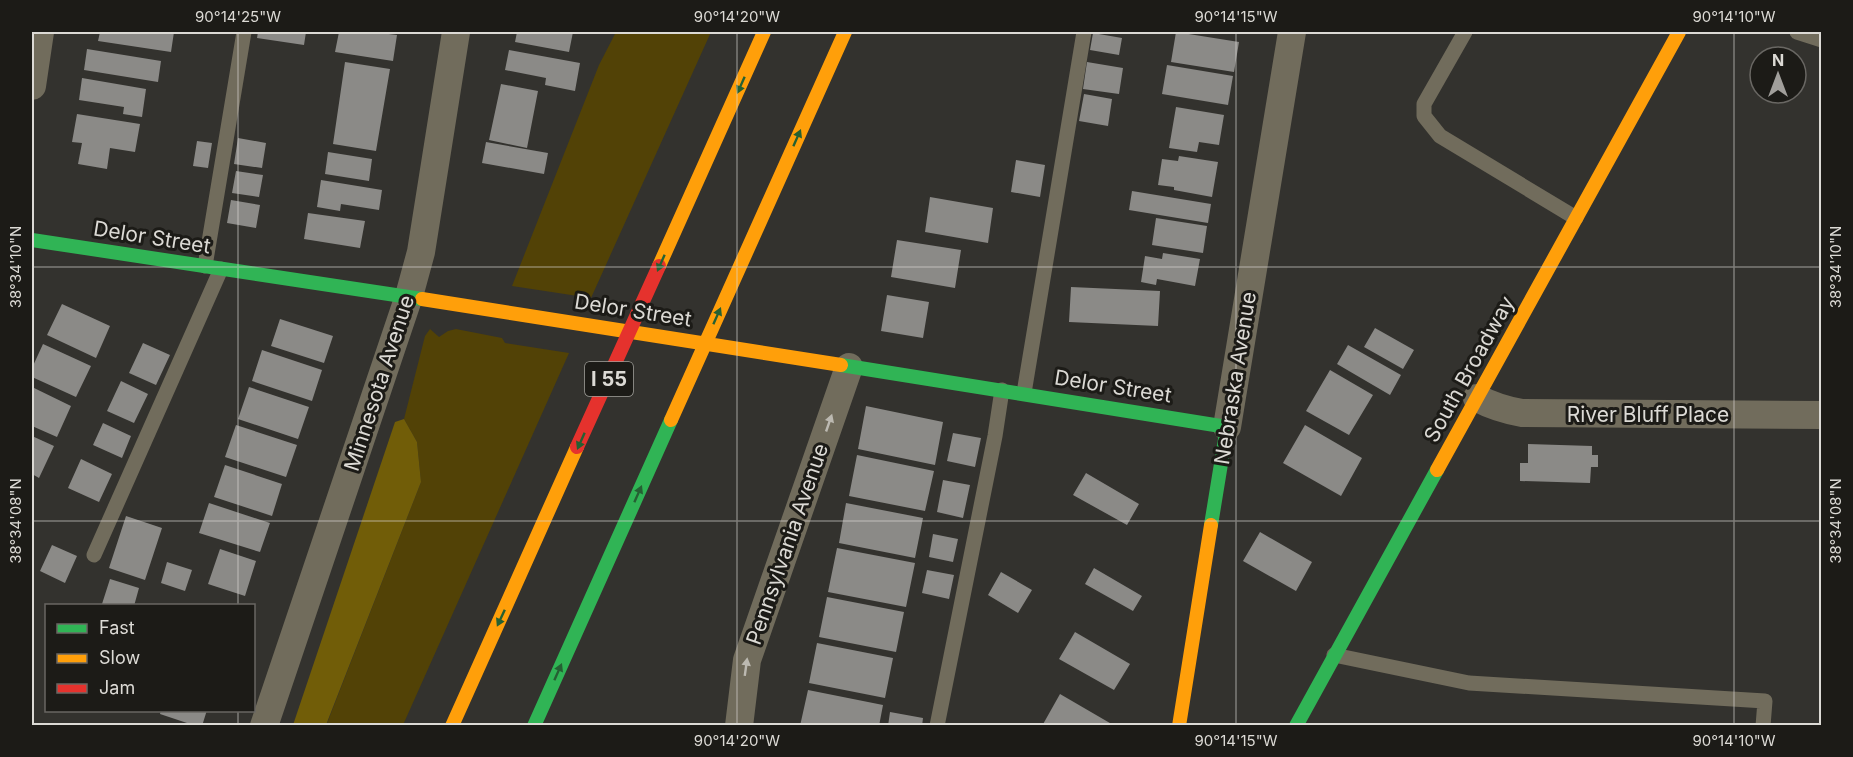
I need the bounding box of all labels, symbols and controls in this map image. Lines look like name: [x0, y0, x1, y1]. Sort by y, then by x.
text: 90°14'25"W: [195, 7, 281, 26]
text: 90°14'20"W: [694, 7, 780, 26]
text: 90°14'15"W: [1195, 7, 1278, 26]
text: 90°14'10"W: [1692, 7, 1776, 26]
north arrow: [1748, 45, 1808, 105]
text: N: [1772, 50, 1784, 70]
one-way arrow: [735, 76, 745, 94]
one-way arrow: [792, 129, 802, 147]
street label: Delor Street: [92, 215, 212, 259]
text: 38°34'10"N: [6, 226, 25, 308]
text: 38°34'10"N: [1826, 226, 1845, 308]
one-way arrow: [656, 254, 666, 272]
street label: Delor Street: [573, 288, 693, 332]
street label: Nebraska Avenue: [1209, 290, 1261, 466]
street label: Minnesota Avenue: [339, 292, 419, 474]
street label: South Broadway: [1419, 292, 1520, 446]
one-way arrow: [713, 308, 722, 325]
road number: I 55: [585, 362, 633, 396]
street label: Delor Street: [1053, 364, 1173, 408]
street label: River Bluff Place: [1567, 402, 1729, 427]
one-way arrow: [825, 414, 835, 432]
one-way arrow: [577, 432, 586, 449]
street label: Pennsylvania Avenue: [741, 440, 833, 648]
text: 38°34'08"N: [6, 478, 25, 564]
text: 38°34'08"N: [1826, 478, 1845, 564]
one-way arrow: [633, 485, 643, 503]
legend: [45, 604, 255, 712]
one-way arrow: [496, 610, 505, 627]
text: Fast: [99, 617, 135, 638]
text: Slow: [99, 647, 140, 668]
one-way arrow: [742, 658, 751, 677]
one-way arrow: [553, 663, 563, 681]
text: Jam: [99, 677, 135, 698]
text: 90°14'20"W: [694, 731, 780, 750]
text: 90°14'15"W: [1195, 731, 1278, 750]
text: 90°14'10"W: [1692, 731, 1776, 750]

